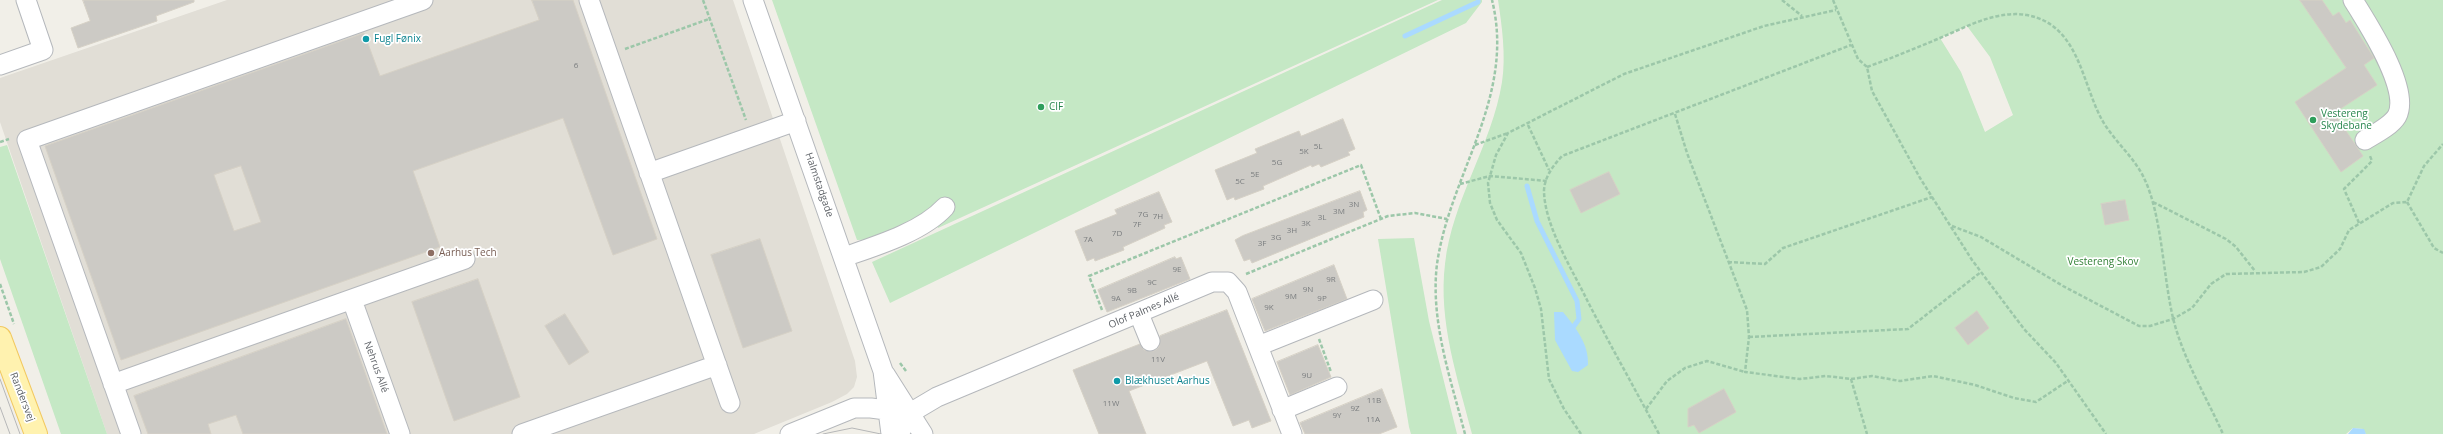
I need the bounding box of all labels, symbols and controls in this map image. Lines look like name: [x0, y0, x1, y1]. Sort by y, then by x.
place label: Fugl Fønix: [374, 33, 421, 45]
marker: Fugl Fønix: [361, 34, 371, 44]
house number: 6: [574, 61, 578, 71]
place label: CIF: [1049, 101, 1063, 113]
marker: CIF: [1036, 102, 1046, 112]
place label: Vestereng Skydebane: [2321, 108, 2372, 132]
marker: Vestereng Skydebane: [2308, 115, 2318, 125]
house number: 5L: [1314, 142, 1322, 152]
house number: 5K: [1299, 147, 1309, 157]
street label: Halmstadgade: [802, 151, 836, 219]
house number: 5G: [1272, 158, 1282, 168]
house number: 5E: [1250, 170, 1260, 180]
house number: 5C: [1235, 177, 1245, 187]
house number: 3N: [1349, 200, 1359, 210]
house number: 3M: [1333, 207, 1345, 217]
house number: 7G: [1138, 210, 1148, 220]
house number: 7H: [1153, 212, 1163, 222]
house number: 3L: [1318, 213, 1326, 223]
house number: 3K: [1301, 219, 1311, 229]
house number: 7F: [1133, 220, 1141, 230]
house number: 3H: [1287, 226, 1297, 236]
house number: 7D: [1112, 229, 1122, 239]
house number: 3G: [1271, 233, 1281, 243]
house number: 7A: [1083, 235, 1093, 245]
house number: 3F: [1258, 239, 1266, 249]
place label: Aarhus Tech: [439, 247, 497, 259]
marker: Aarhus Tech: [426, 248, 436, 258]
park label: Vestereng Skov: [2067, 256, 2139, 268]
house number: 9E: [1172, 265, 1182, 275]
house number: 9R: [1326, 275, 1336, 285]
house number: 9C: [1147, 278, 1157, 288]
house number: 9N: [1303, 285, 1313, 295]
house number: 9B: [1127, 286, 1137, 296]
street label: Olof Palmes Allé: [1107, 291, 1181, 331]
house number: 9M: [1285, 292, 1297, 302]
house number: 9A: [1111, 294, 1121, 304]
house number: 9P: [1317, 294, 1327, 304]
house number: 9K: [1264, 303, 1274, 313]
street label: Nehrus Allé: [361, 340, 391, 394]
house number: 11V: [1151, 355, 1165, 365]
street label: Randersvej: [7, 371, 37, 423]
house number: 9U: [1302, 371, 1312, 381]
place label: Blækhuset Aarhus: [1125, 375, 1210, 387]
marker: Blækhuset Aarhus: [1112, 376, 1122, 386]
house number: 11B: [1367, 396, 1381, 406]
house number: 11W: [1103, 399, 1119, 409]
house number: 9Z: [1350, 404, 1360, 414]
house number: 9Y: [1332, 411, 1342, 421]
house number: 11A: [1366, 415, 1380, 425]

